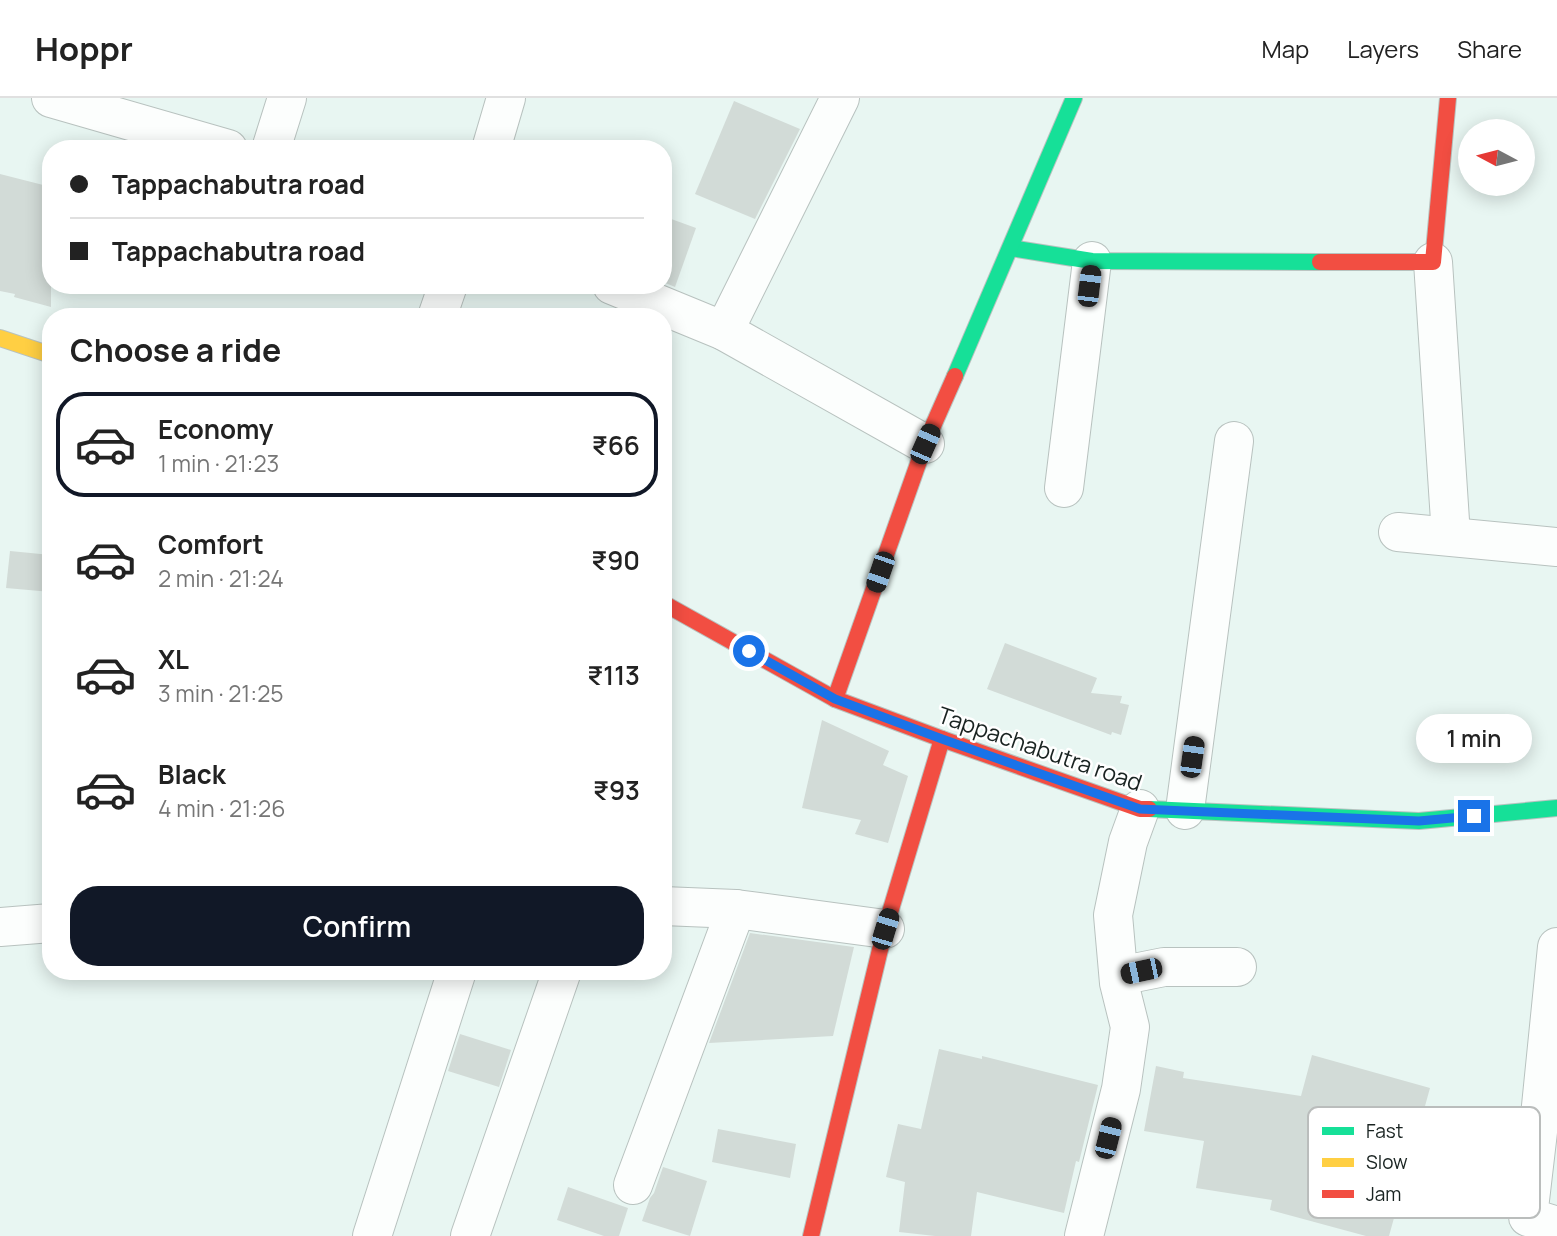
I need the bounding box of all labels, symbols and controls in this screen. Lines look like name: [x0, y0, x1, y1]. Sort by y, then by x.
text: Hoppr: [35, 26, 133, 71]
text: Map: [1262, 32, 1309, 65]
text: Layers: [1347, 32, 1419, 65]
text: Share: [1457, 32, 1522, 65]
north arrow: [1458, 119, 1535, 196]
map controls: [1458, 119, 1535, 196]
text: Tappachabutra road: [112, 166, 365, 202]
text: Tappachabutra road: [112, 233, 365, 269]
car: [1077, 264, 1102, 308]
text: Choose a ride: [70, 328, 281, 372]
text: Economy: [158, 411, 273, 447]
icon: car: [74, 413, 137, 476]
car: [907, 421, 944, 467]
text: ₹66: [592, 427, 640, 463]
text: 1 min · 21:23: [158, 447, 279, 479]
text: Comfort: [158, 526, 264, 562]
icon: car: [74, 528, 137, 591]
text: ₹90: [591, 542, 640, 578]
car: [864, 549, 897, 595]
text: 2 min · 21:24: [158, 562, 284, 594]
route start: [733, 635, 765, 667]
text: XL: [158, 641, 189, 677]
icon: car: [74, 643, 137, 706]
text: ₹113: [587, 657, 640, 693]
text: 3 min · 21:25: [158, 677, 284, 709]
street label: Tappachabutra road: [934, 698, 1147, 798]
callout: 1 min: [1416, 714, 1532, 764]
text: 1 min: [1447, 722, 1501, 754]
car: [1179, 735, 1206, 779]
text: Black: [158, 756, 226, 792]
icon: car: [74, 758, 137, 821]
text: ₹93: [593, 772, 640, 808]
text: 4 min · 21:26: [158, 792, 285, 824]
route end: [1458, 800, 1490, 832]
button: Confirm: [70, 886, 644, 966]
car: [869, 906, 902, 952]
car: [1119, 956, 1164, 986]
legend: [1308, 1107, 1540, 1218]
car: [1093, 1115, 1124, 1161]
text: Fast: [1366, 1118, 1403, 1144]
text: Slow: [1366, 1149, 1408, 1175]
text: Jam: [1366, 1181, 1401, 1207]

